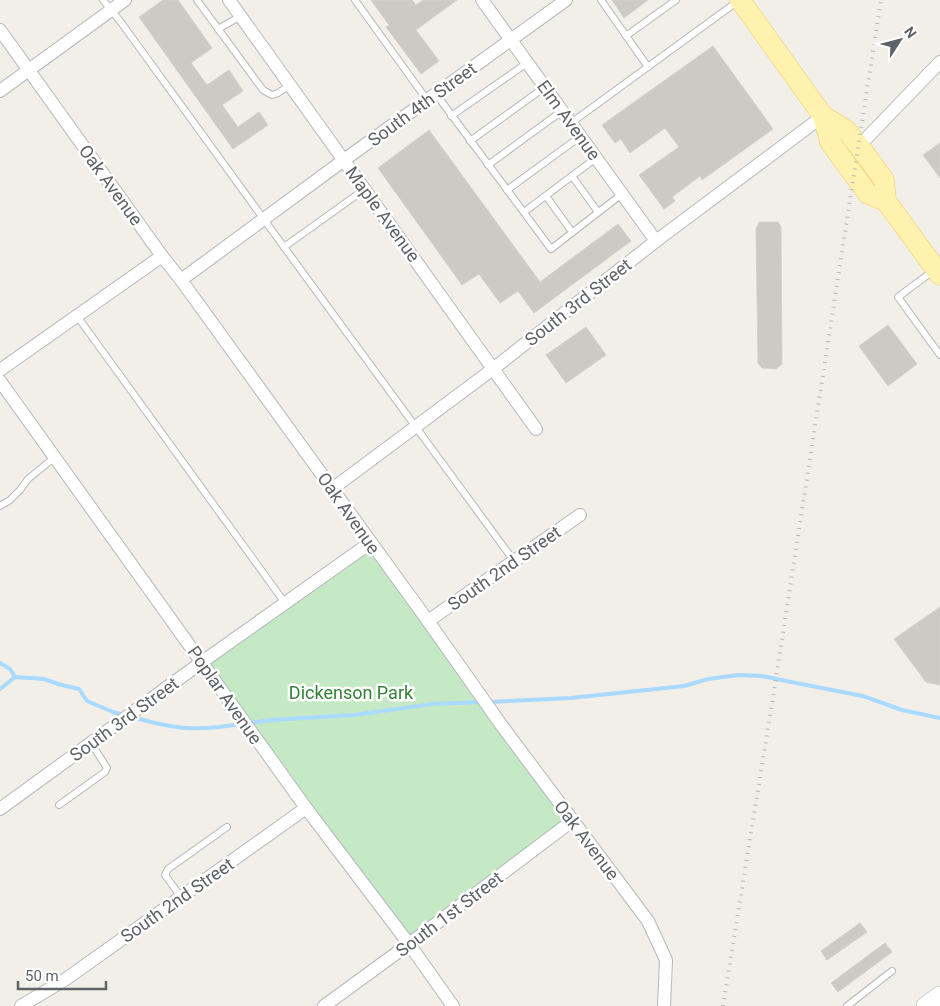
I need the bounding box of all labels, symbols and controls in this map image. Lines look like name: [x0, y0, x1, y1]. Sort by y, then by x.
north arrow: [875, 15, 925, 65]
text: N: [901, 24, 920, 41]
street label: South 4th Street: [364, 58, 480, 150]
street label: Elm Avenue: [533, 76, 605, 164]
street label: Oak Avenue: [75, 141, 147, 229]
street label: Maple Avenue: [341, 162, 425, 266]
street label: South 3rd Street: [521, 254, 635, 350]
street label: Oak Avenue: [313, 468, 385, 558]
street label: South 2nd Street: [443, 521, 565, 615]
street label: Poplar Avenue: [183, 642, 267, 748]
street label: South 3rd Street: [66, 672, 183, 765]
park label: Dickenson Park: [289, 682, 414, 703]
street label: Oak Avenue: [550, 796, 624, 884]
street label: South 2nd Street: [116, 853, 238, 947]
street label: South 1st Street: [391, 867, 507, 961]
scale bar: [18, 958, 105, 990]
text: 50 m: [25, 967, 59, 985]

